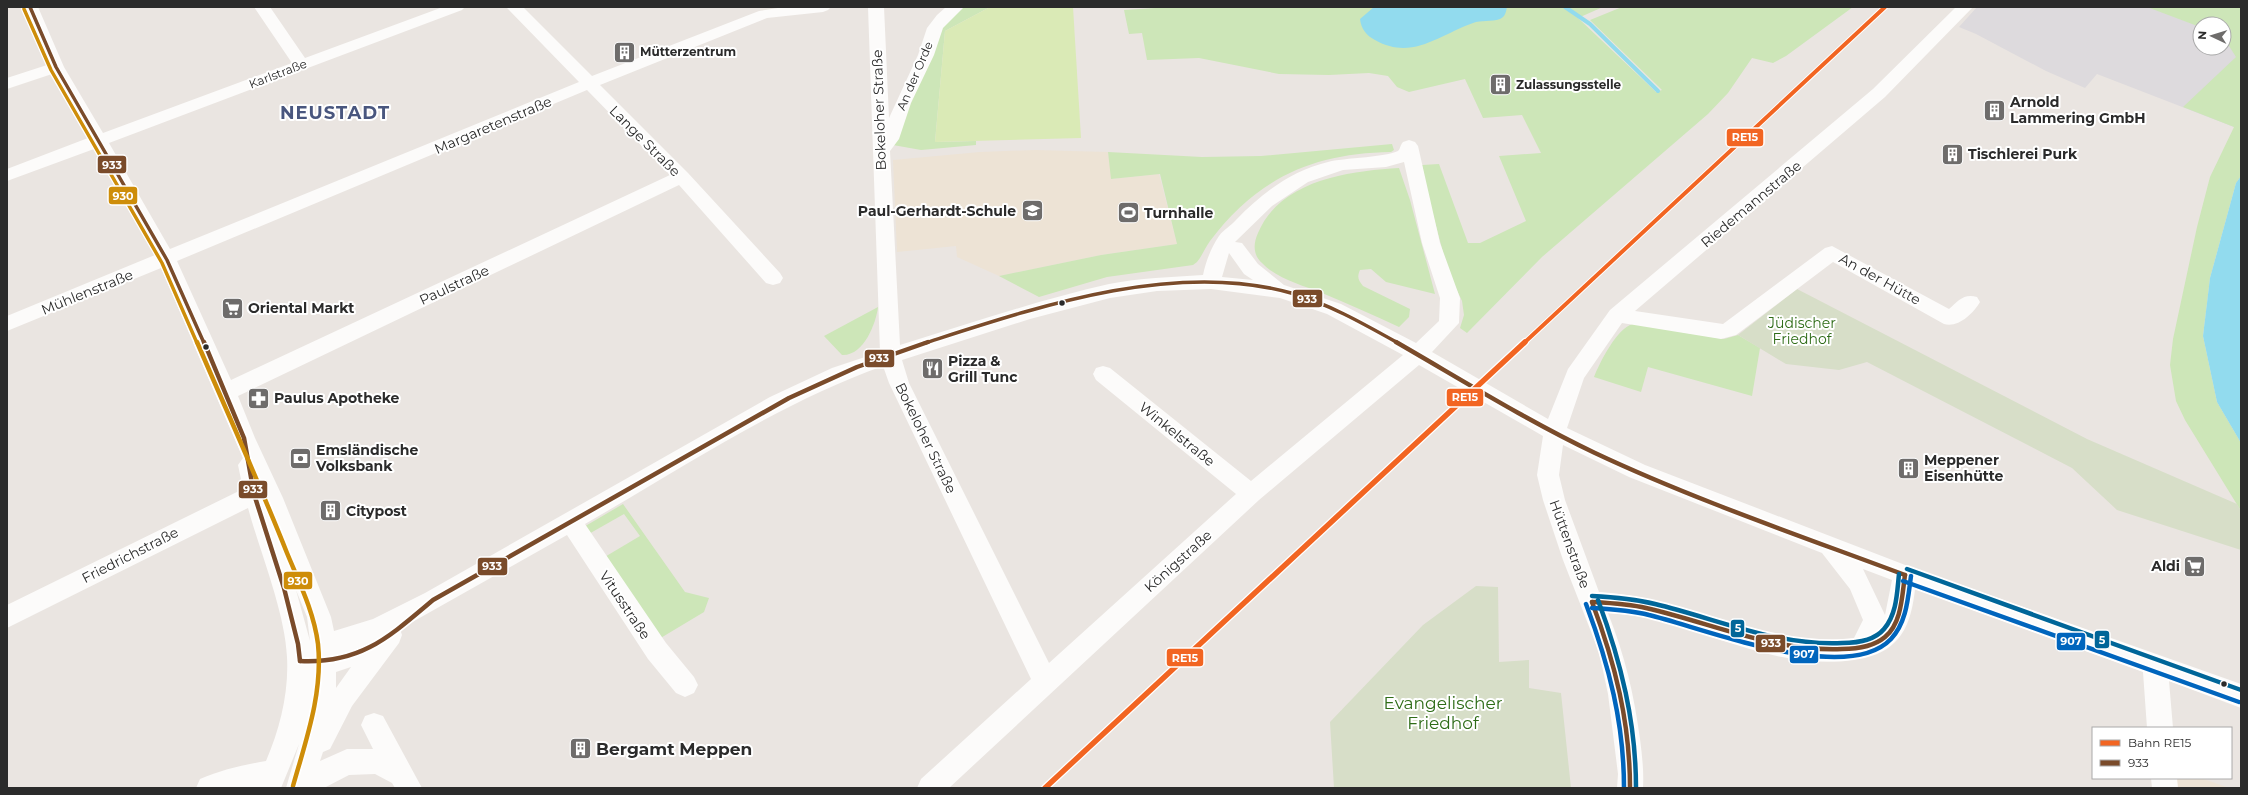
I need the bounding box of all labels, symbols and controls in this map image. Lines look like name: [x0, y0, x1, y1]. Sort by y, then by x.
north arrow: [2192, 16, 2232, 56]
text: N: [2195, 30, 2209, 40]
building icon: Mütterzentrum: [611, 39, 637, 65]
street label: An der Orde: [893, 39, 936, 112]
place label: Mütterzentrum: [640, 44, 736, 59]
street label: Bokeloher Straße: [868, 49, 890, 171]
street label: Karlstraße: [247, 56, 309, 91]
building icon: Zulassungsstelle: [1487, 72, 1513, 98]
place label: Zulassungsstelle: [1516, 77, 1622, 92]
street label: Margaretenstraße: [432, 92, 554, 158]
place label: Arnold Lammering GmbH: [2009, 93, 2146, 127]
building icon: Arnold Lammering GmbH: [1982, 97, 2008, 123]
district label: NEUSTADT: [280, 102, 390, 124]
street label: Lange Straße: [606, 102, 684, 180]
line badge: RE15: [1726, 128, 1764, 147]
text: RE15: [1732, 130, 1759, 144]
building icon: Tischlerei Purk: [1939, 141, 1965, 167]
place label: Tischlerei Purk: [1968, 145, 2078, 163]
line badge: 933: [97, 155, 127, 174]
street label: Riedemannstraße: [1697, 157, 1805, 251]
text: 933: [102, 158, 122, 172]
line badge: 930: [108, 186, 138, 205]
text: 930: [113, 189, 134, 203]
school or university icon: Paul-Gerhardt-Schule: [1019, 198, 1045, 224]
sports icon: Turnhalle: [1115, 200, 1141, 226]
place label: Paul-Gerhardt-Schule: [858, 202, 1016, 220]
place label: Turnhalle: [1144, 204, 1214, 222]
street label: An der Hütte: [1836, 249, 1924, 309]
street label: Paulstraße: [416, 261, 492, 309]
street label: Mühlenstraße: [38, 265, 136, 319]
line badge: 933: [1292, 289, 1323, 308]
text: 933: [1297, 292, 1317, 306]
supermarket icon: Oriental Markt: [219, 295, 245, 321]
unlabelled marker: [1057, 298, 1067, 308]
place label: Oriental Markt: [248, 299, 354, 317]
park label: Jüdischer Friedhof: [1767, 314, 1836, 348]
unlabelled marker: [201, 342, 211, 352]
line badge: 933: [864, 349, 895, 368]
text: 933: [869, 351, 889, 365]
place label: Pizza & Grill Tunc: [948, 352, 1018, 386]
restaurant icon: Pizza & Grill Tunc: [919, 356, 945, 382]
street label: Bokeloher Straße: [891, 380, 961, 496]
pharmacy icon: Paulus Apotheke: [246, 385, 272, 411]
line badge: RE15: [1446, 388, 1484, 407]
place label: Paulus Apotheke: [274, 389, 400, 407]
text: RE15: [1452, 390, 1479, 404]
street label: Winkelstraße: [1135, 398, 1219, 470]
place label: Emsländische Volksbank: [315, 441, 418, 475]
bank icon: Emsländische Volksbank: [287, 445, 313, 471]
place label: Meppener Eisenhütte: [1924, 451, 2004, 485]
building icon: Meppener Eisenhütte: [1895, 455, 1921, 481]
line badge: 933: [238, 480, 268, 499]
text: 933: [243, 482, 263, 496]
street label: Hüttenstraße: [1546, 497, 1594, 591]
building icon: Citypost: [317, 498, 343, 524]
place label: Citypost: [346, 502, 407, 520]
street label: Friedrichstraße: [79, 523, 181, 587]
street label: Königstraße: [1140, 526, 1216, 596]
supermarket icon: Aldi: [2182, 553, 2208, 579]
line badge: 933: [477, 557, 508, 576]
place label: Aldi: [2150, 557, 2180, 575]
text: 933: [482, 559, 502, 573]
street label: Vitusstraße: [596, 567, 654, 643]
line badge: 930: [283, 571, 313, 590]
text: 930: [288, 574, 309, 588]
line badge: 5: [1730, 619, 1745, 638]
text: 5: [1735, 621, 1742, 635]
line badge: 5: [2094, 630, 2110, 649]
line badge: 907: [2056, 632, 2086, 651]
text: 5: [2099, 633, 2106, 647]
line badge: 933: [1755, 634, 1786, 653]
text: 907: [2060, 634, 2082, 648]
text: 933: [1761, 636, 1781, 650]
line badge: 907: [1789, 645, 1819, 664]
text: 907: [1793, 647, 1815, 661]
line badge: RE15: [1166, 648, 1204, 667]
text: RE15: [1172, 651, 1199, 665]
unlabelled marker: [2219, 679, 2229, 689]
park label: Evangelischer Friedhof: [1384, 693, 1503, 733]
legend: [2092, 727, 2232, 779]
text: Bahn RE15: [2128, 735, 2192, 750]
building icon: Bergamt Meppen: [568, 736, 594, 762]
place label: Bergamt Meppen: [596, 739, 752, 759]
text: 933: [2128, 755, 2149, 770]

